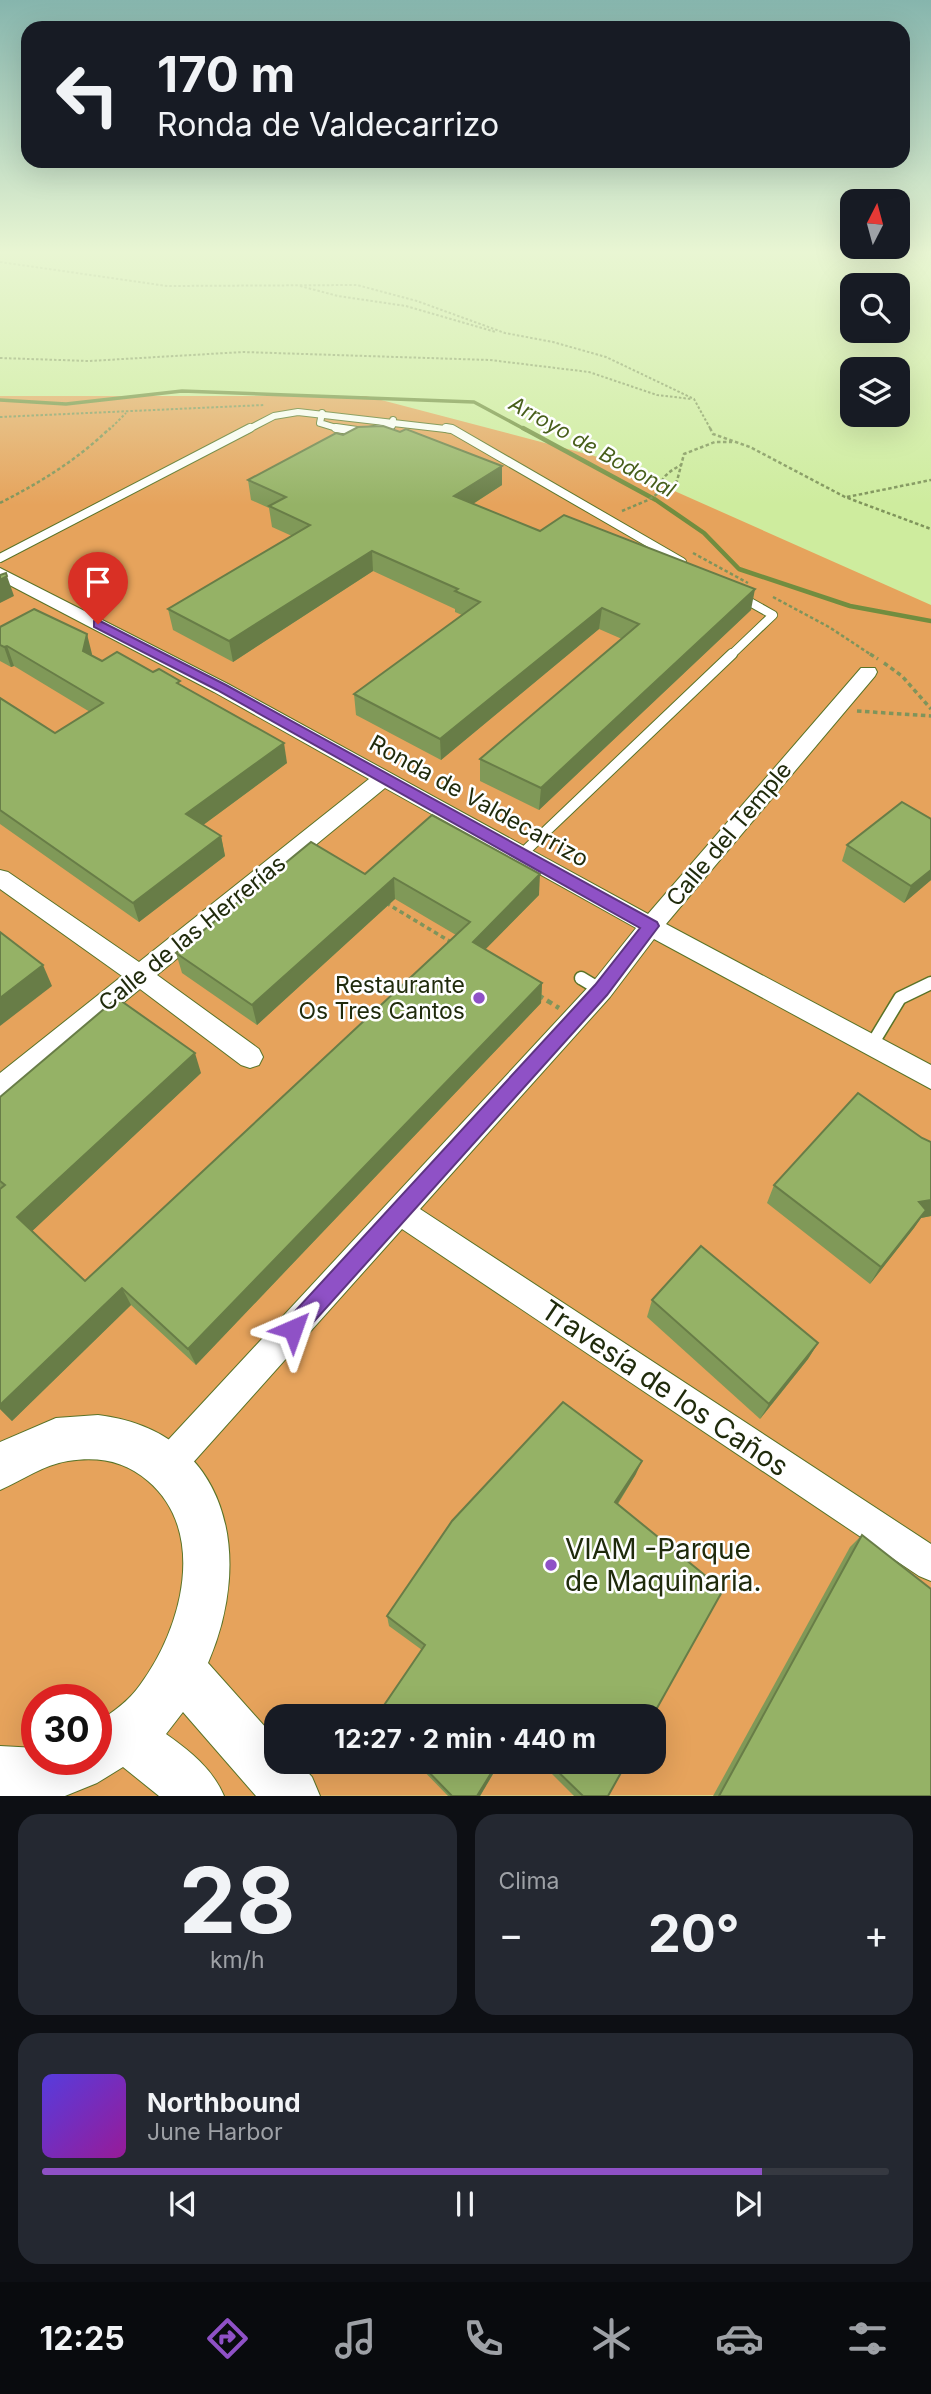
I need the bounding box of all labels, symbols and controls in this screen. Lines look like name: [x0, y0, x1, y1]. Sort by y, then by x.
text: 170 m: [157, 45, 295, 104]
icon: left: [42, 49, 133, 140]
text: Ronda de Valdecarrizo: [157, 105, 499, 144]
north arrow: [840, 189, 910, 259]
map controls: [840, 189, 910, 427]
button: search: [840, 273, 910, 343]
button: layers: [840, 357, 910, 427]
water label: Arroyo de Bodonal: [504, 390, 680, 503]
pin: [68, 552, 128, 624]
icon: arrive: [79, 563, 117, 601]
street label: Ronda de Valdecarrizo: [365, 729, 593, 873]
street label: Calle del Temple: [660, 756, 798, 912]
street label: Calle de las Herrerías: [93, 849, 291, 1017]
place label: Restaurante Os Tres Cantos: [298, 971, 465, 1025]
marker: Restaurante Os Tres Cantos: [471, 990, 487, 1006]
position arrow: [256, 1292, 330, 1366]
street label: Travesía de los Caños: [535, 1293, 795, 1483]
place label: VIAM -Parque de Maquinaria.: [565, 1532, 762, 1598]
marker: VIAM -Parque de Maquinaria.: [543, 1557, 559, 1573]
speed limit sign: 30: [21, 1684, 112, 1775]
text: 12:27 · 2 min · 440 m: [334, 1723, 596, 1754]
text: 28: [179, 1845, 296, 1955]
text: Clima: [499, 1867, 560, 1895]
text: 20°: [648, 1902, 740, 1965]
text: −: [499, 1911, 524, 1957]
text: +: [864, 1911, 889, 1957]
text: km/h: [210, 1946, 265, 1974]
text: Northbound: [147, 2087, 301, 2118]
text: June Harbor: [147, 2118, 283, 2146]
icon: previous: [164, 2185, 202, 2223]
icon: pause: [446, 2185, 484, 2223]
icon: next: [729, 2185, 767, 2223]
icon: directions: [203, 2314, 252, 2363]
icon: music: [331, 2314, 380, 2363]
icon: phone: [459, 2314, 508, 2363]
icon: climate: [587, 2314, 636, 2363]
icon: car: [715, 2314, 764, 2363]
icon: filters: [843, 2314, 892, 2363]
text: 12:25: [39, 2319, 125, 2358]

